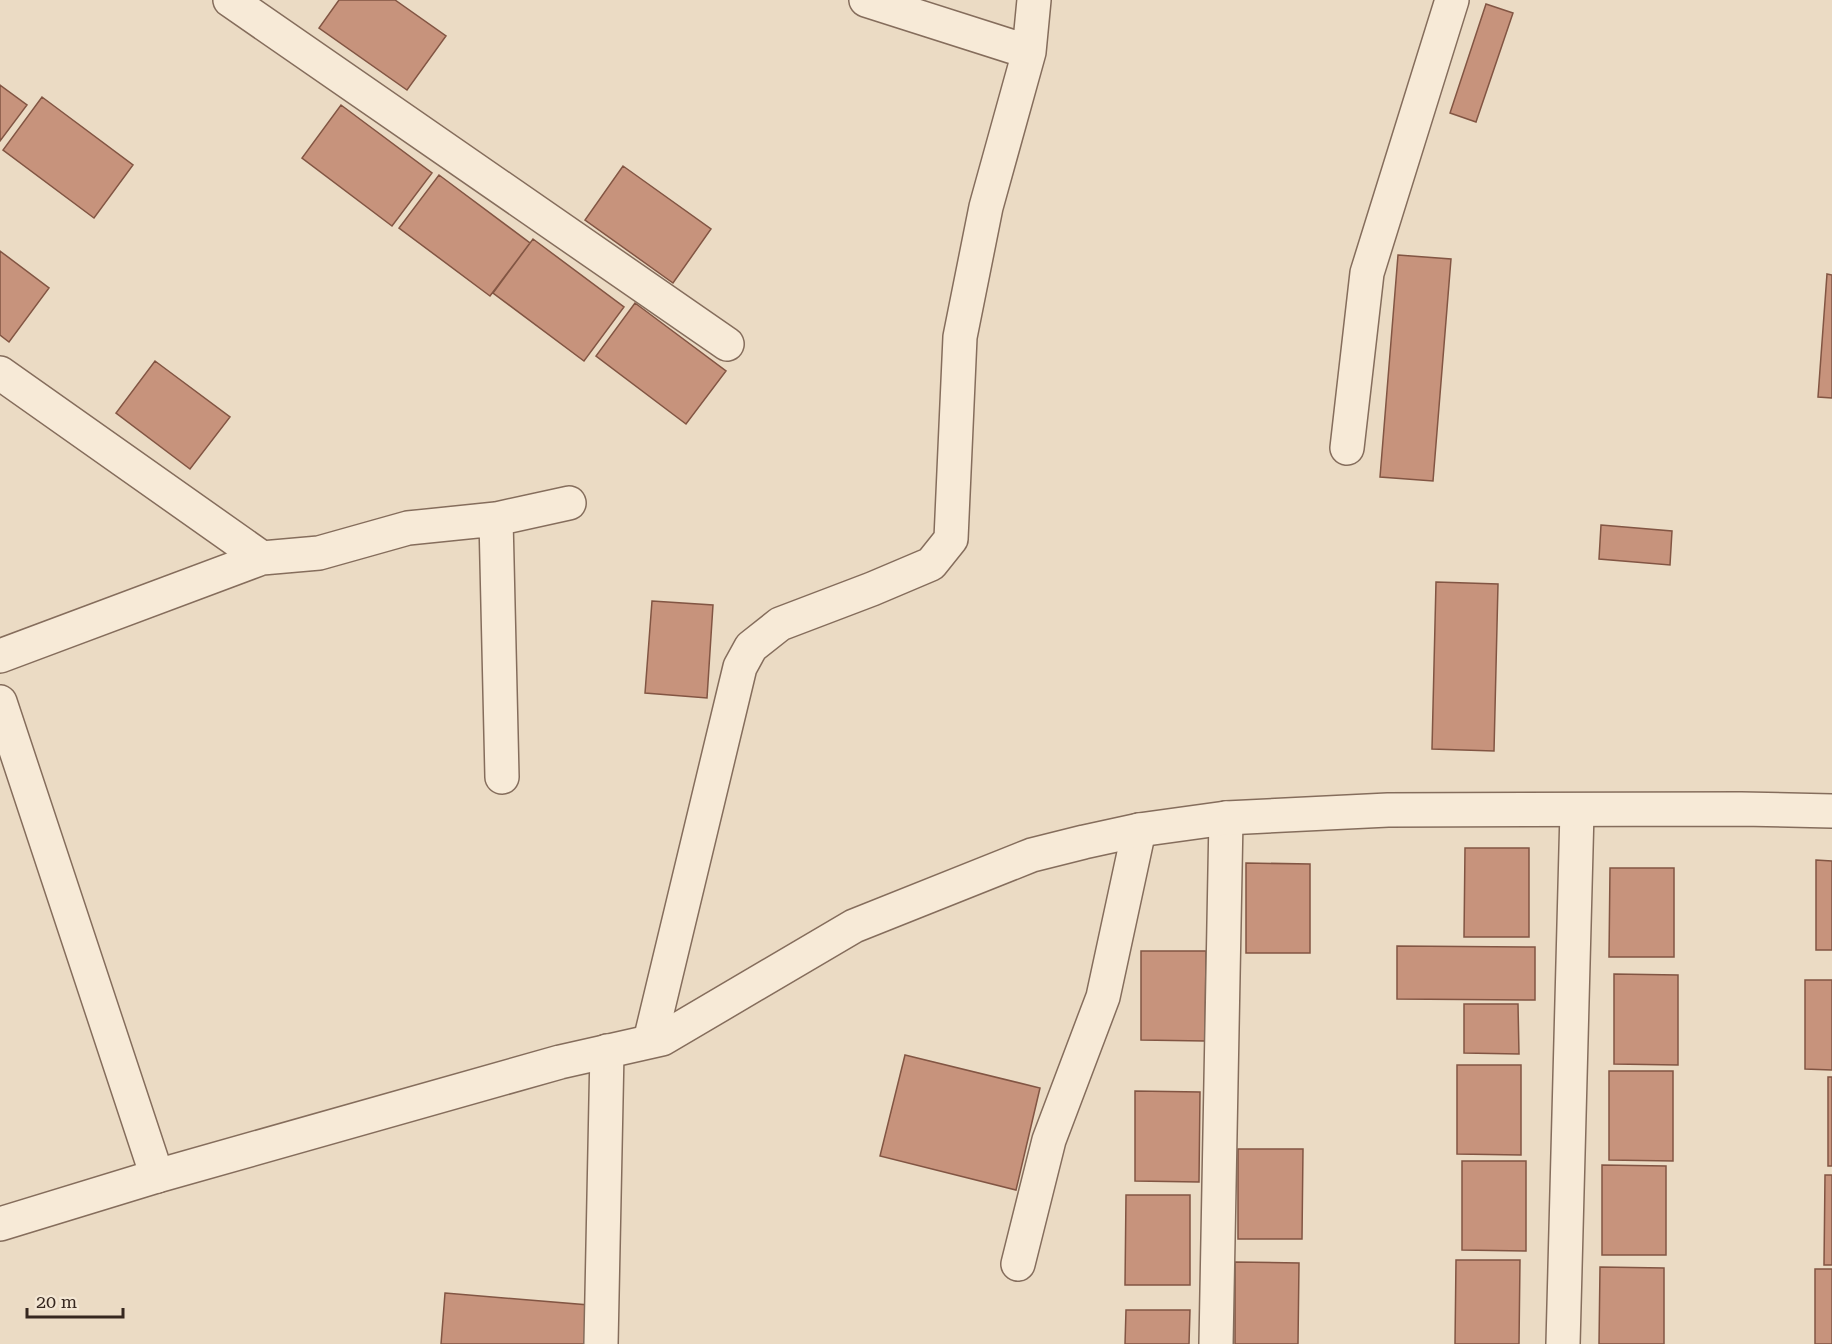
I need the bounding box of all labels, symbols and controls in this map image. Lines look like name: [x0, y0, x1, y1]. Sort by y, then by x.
scale bar: [27, 1281, 123, 1319]
text: 20 m: [36, 1291, 77, 1312]

